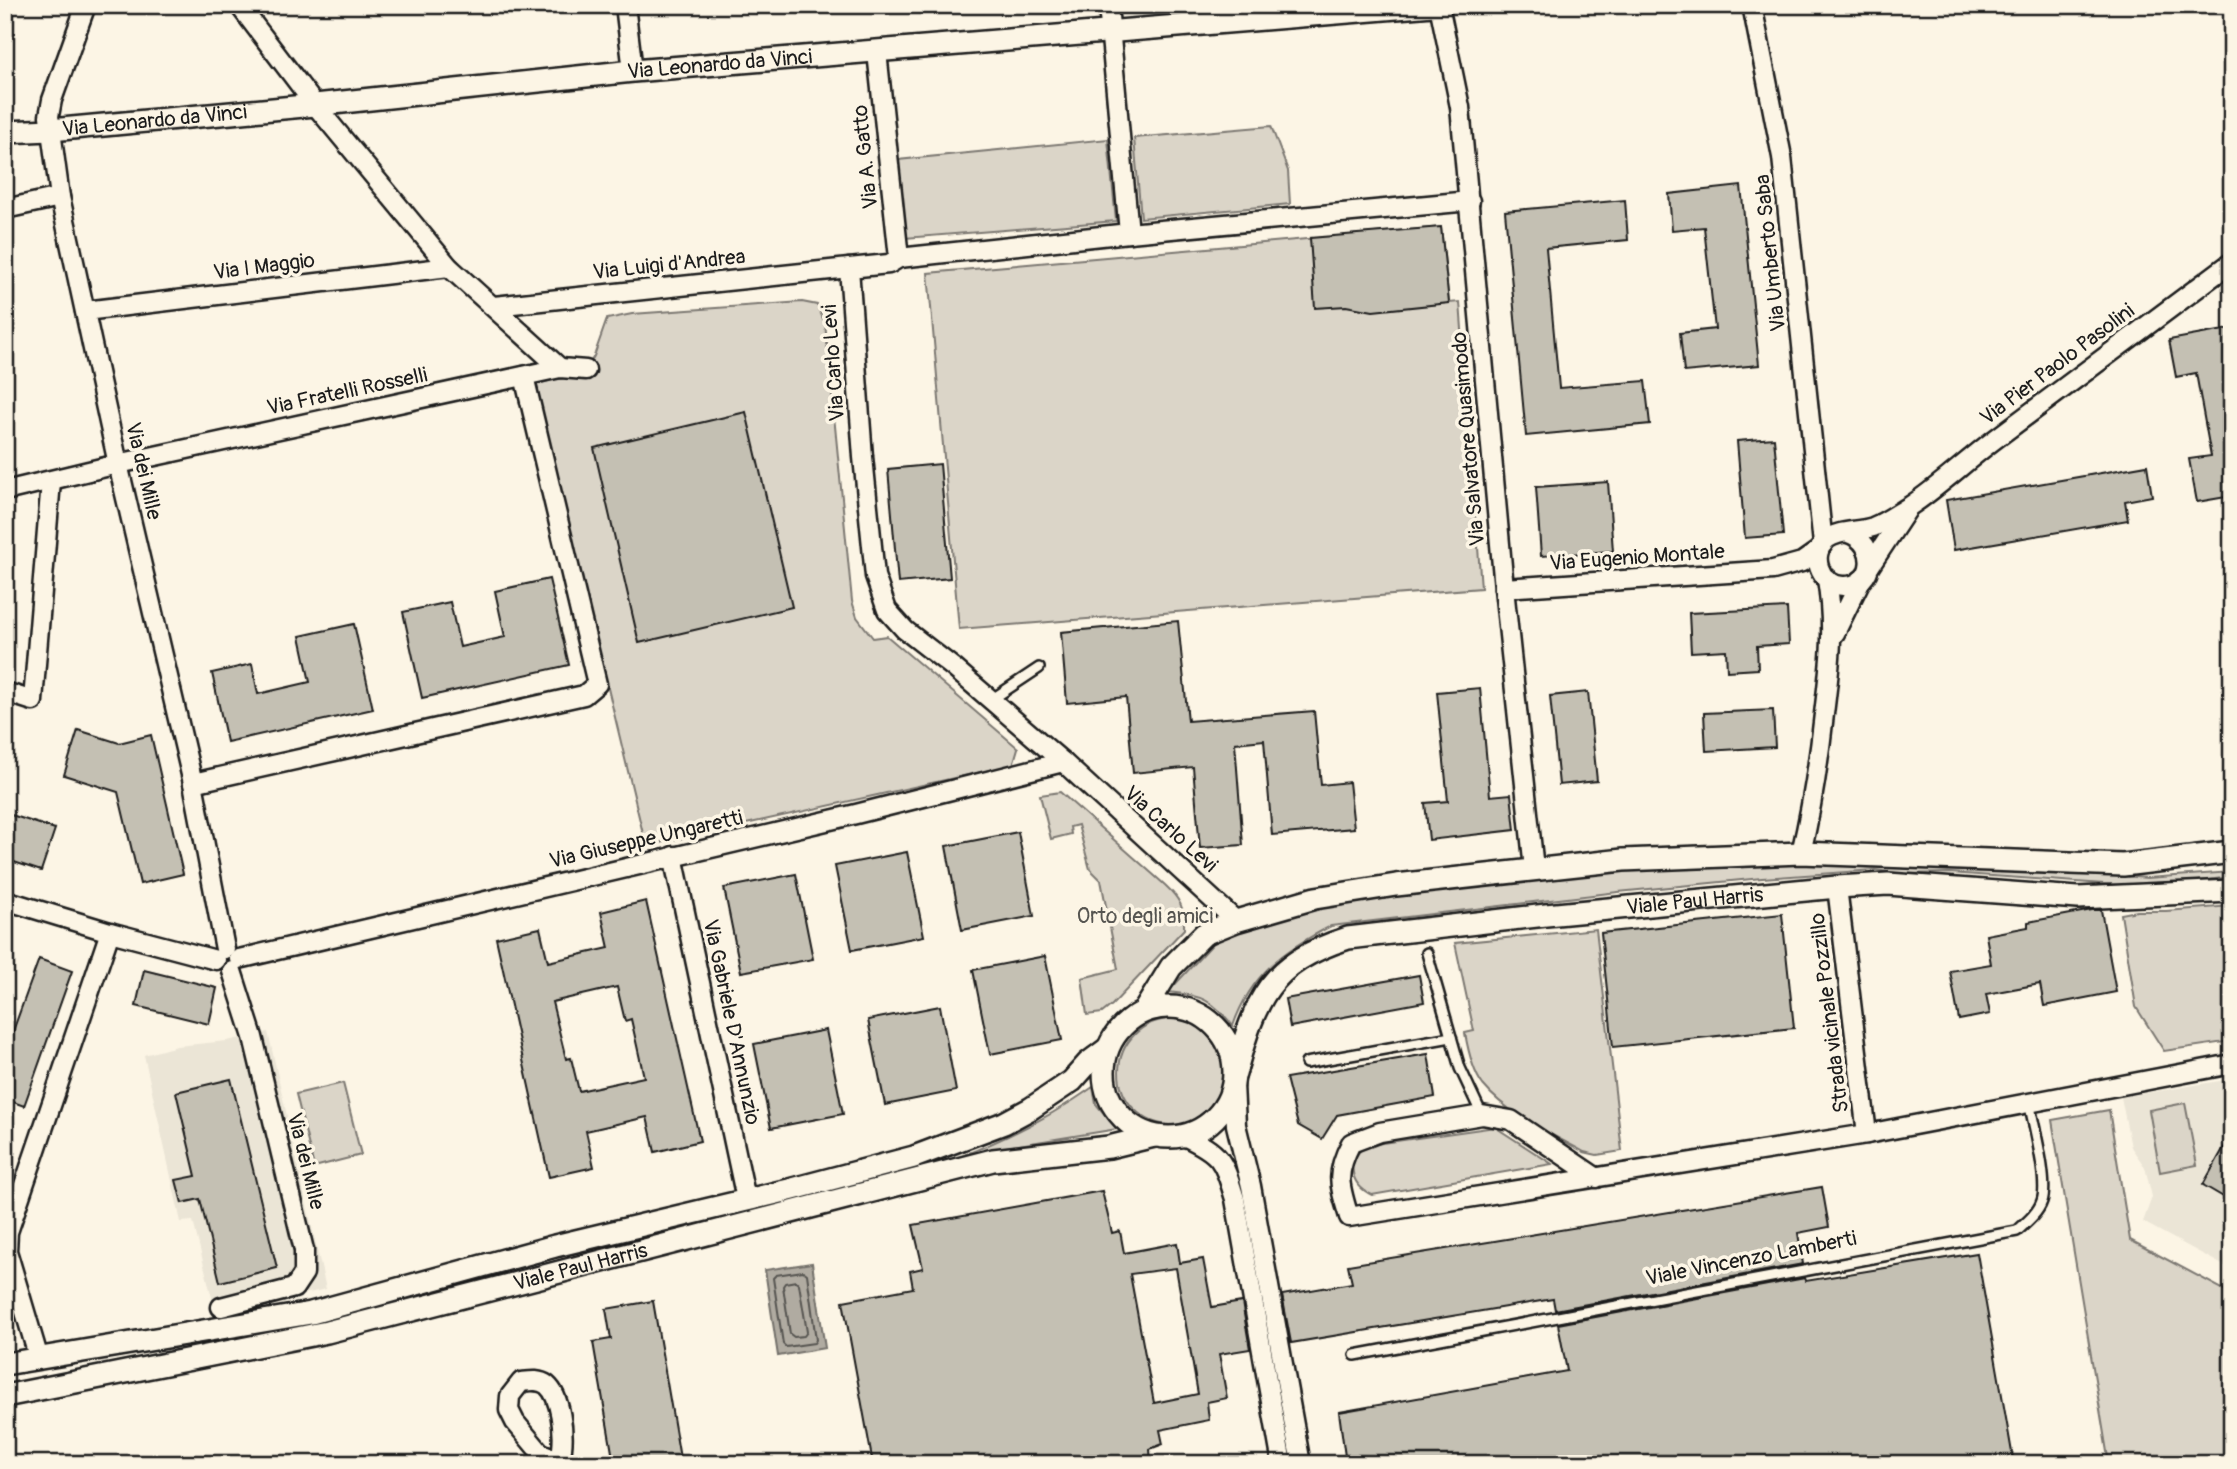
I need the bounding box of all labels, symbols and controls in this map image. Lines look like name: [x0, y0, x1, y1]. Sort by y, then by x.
street label: Via Leonardo da Vinci: [626, 43, 813, 85]
street label: Via Leonardo da Vinci: [61, 98, 248, 143]
street label: Via A. Gatto: [847, 103, 884, 210]
street label: Via Umberto Saba: [1749, 173, 1792, 333]
street label: Via Luigi d'Andrea: [592, 243, 747, 286]
street label: Via I Maggio: [212, 247, 316, 286]
street label: Via Pier Paolo Pasolini: [1975, 297, 2140, 431]
street label: Via Carlo Levi: [816, 303, 851, 422]
street label: Via Salvatore Quasimodo: [1446, 331, 1491, 547]
street label: Via Fratelli Rosselli: [264, 361, 430, 422]
street label: Via dei Mille: [119, 420, 168, 523]
street label: Via Eugenio Montale: [1549, 538, 1726, 577]
street label: Via Carlo Levi: [1118, 780, 1223, 879]
street label: Via Giuseppe Ungaretti: [547, 804, 746, 875]
street label: Viale Paul Harris: [1625, 881, 1765, 921]
park label: Orto degli amici: [1077, 903, 1213, 930]
street label: Strada vicinale Pozzillo: [1804, 911, 1855, 1114]
street label: Via Gabriele D'Annunzio: [697, 917, 766, 1127]
street label: Via dei Mille: [280, 1110, 331, 1213]
street label: Viale Vincenzo Lamberti: [1644, 1225, 1859, 1292]
street label: Viale Paul Harris: [511, 1237, 651, 1297]

